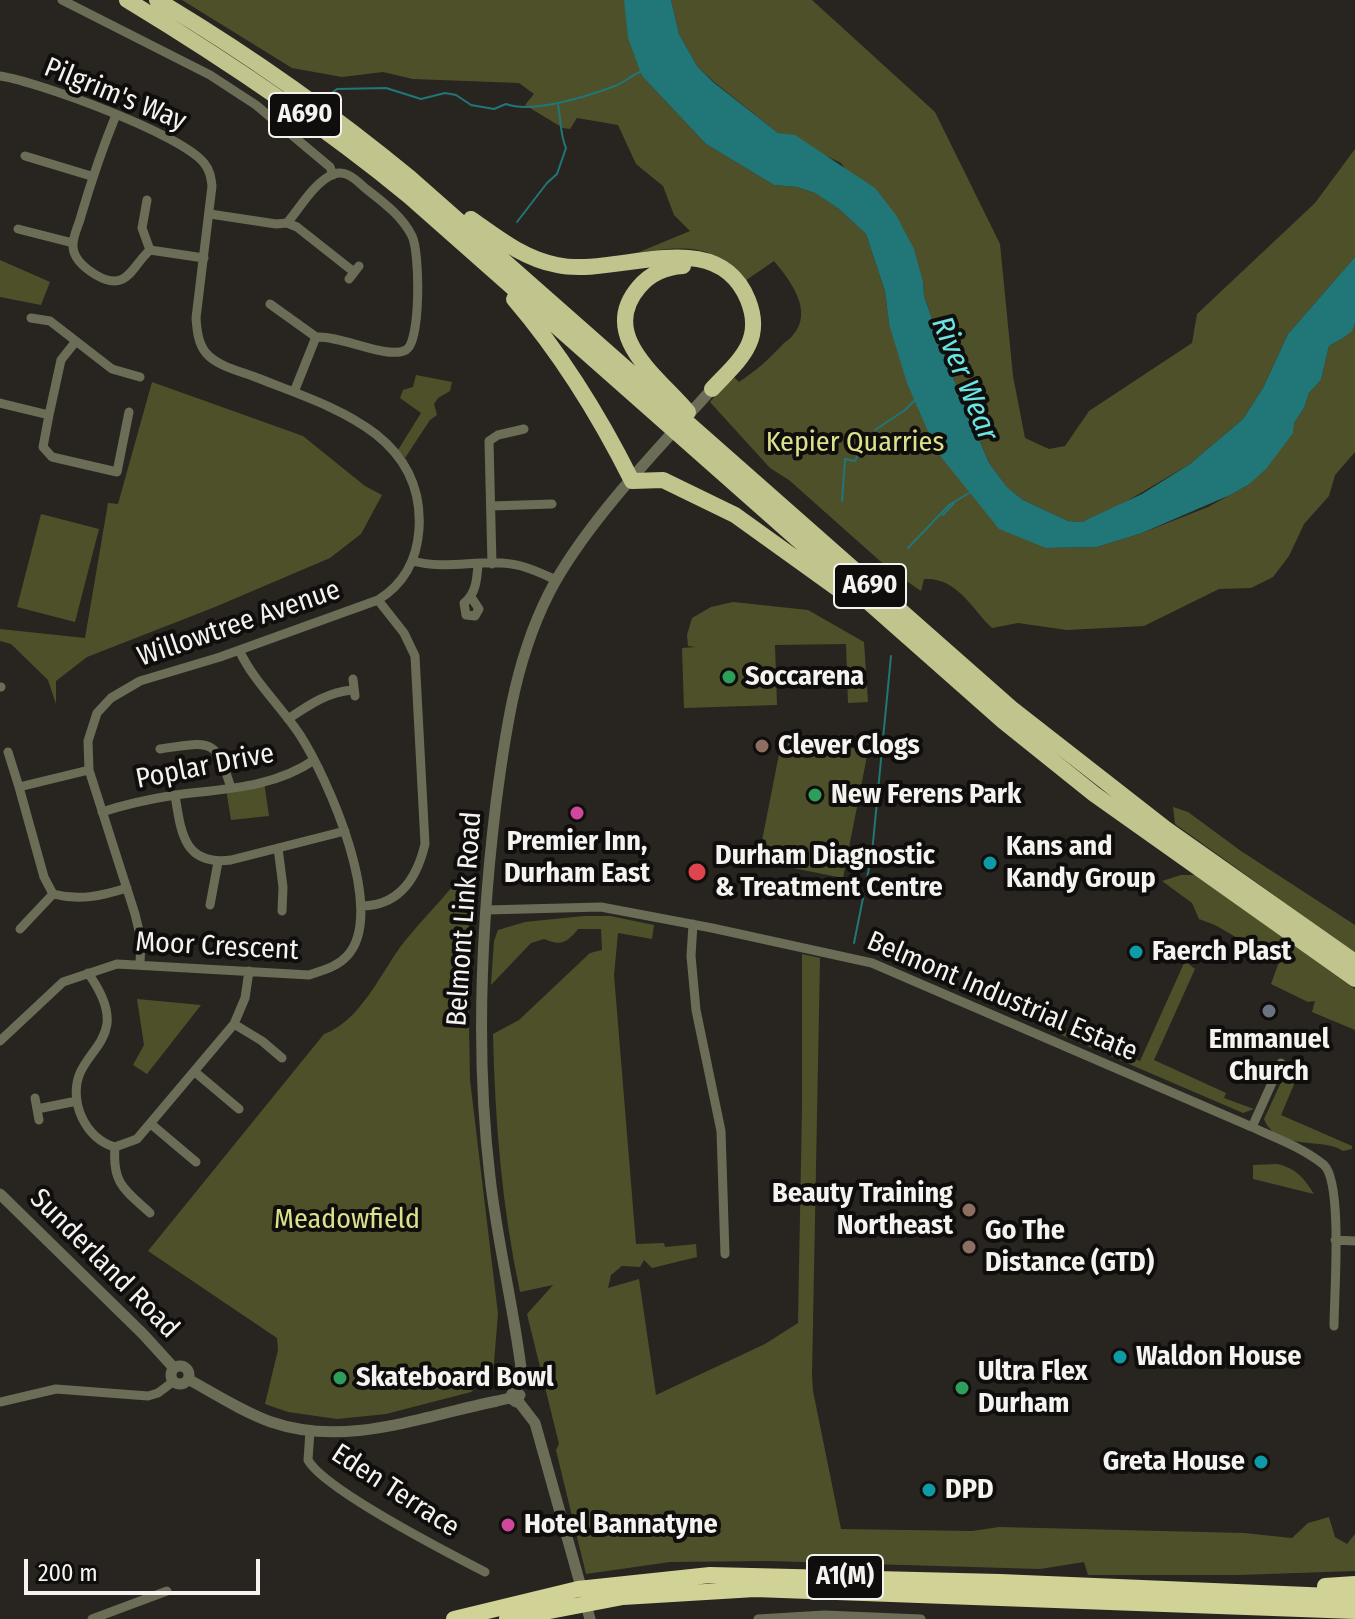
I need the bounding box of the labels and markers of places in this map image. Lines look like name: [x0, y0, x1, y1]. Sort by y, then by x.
place label: Soccarena: [745, 660, 864, 694]
marker: Soccarena: [720, 668, 738, 686]
place label: Clever Clogs: [778, 729, 920, 763]
marker: Clever Clogs: [753, 737, 771, 755]
place label: New Ferens Park: [831, 778, 1021, 812]
marker: New Ferens Park: [806, 786, 824, 804]
marker: Premier Inn, Durham East: [568, 804, 586, 822]
place label: Premier Inn, Durham East: [504, 825, 650, 891]
place label: Kans and Kandy Group: [1006, 830, 1156, 896]
place label: Durham Diagnostic & Treatment Centre: [715, 839, 943, 905]
marker: Kans and Kandy Group: [981, 854, 999, 872]
marker: Durham Diagnostic & Treatment Centre: [686, 861, 708, 883]
place label: Faerch Plast: [1152, 935, 1291, 969]
marker: Faerch Plast: [1127, 943, 1145, 961]
marker: Emmanuel Church: [1260, 1002, 1278, 1020]
place label: Emmanuel Church: [1209, 1023, 1329, 1089]
place label: Beauty Training Northeast: [772, 1177, 953, 1243]
marker: Beauty Training Northeast: [960, 1201, 978, 1219]
place label: Go The Distance (GTD): [985, 1214, 1154, 1280]
marker: Go The Distance (GTD): [960, 1238, 978, 1256]
place label: Waldon House: [1136, 1340, 1301, 1374]
marker: Waldon House: [1111, 1348, 1129, 1366]
place label: Ultra Flex Durham: [978, 1355, 1088, 1421]
place label: Skateboard Bowl: [356, 1361, 554, 1395]
marker: Skateboard Bowl: [331, 1369, 349, 1387]
marker: Ultra Flex Durham: [953, 1379, 971, 1397]
place label: Greta House: [1103, 1445, 1245, 1479]
marker: Greta House: [1252, 1453, 1270, 1471]
place label: DPD: [945, 1473, 994, 1507]
marker: DPD: [920, 1481, 938, 1499]
place label: Hotel Bannatyne: [524, 1508, 718, 1542]
marker: Hotel Bannatyne: [499, 1516, 517, 1534]

